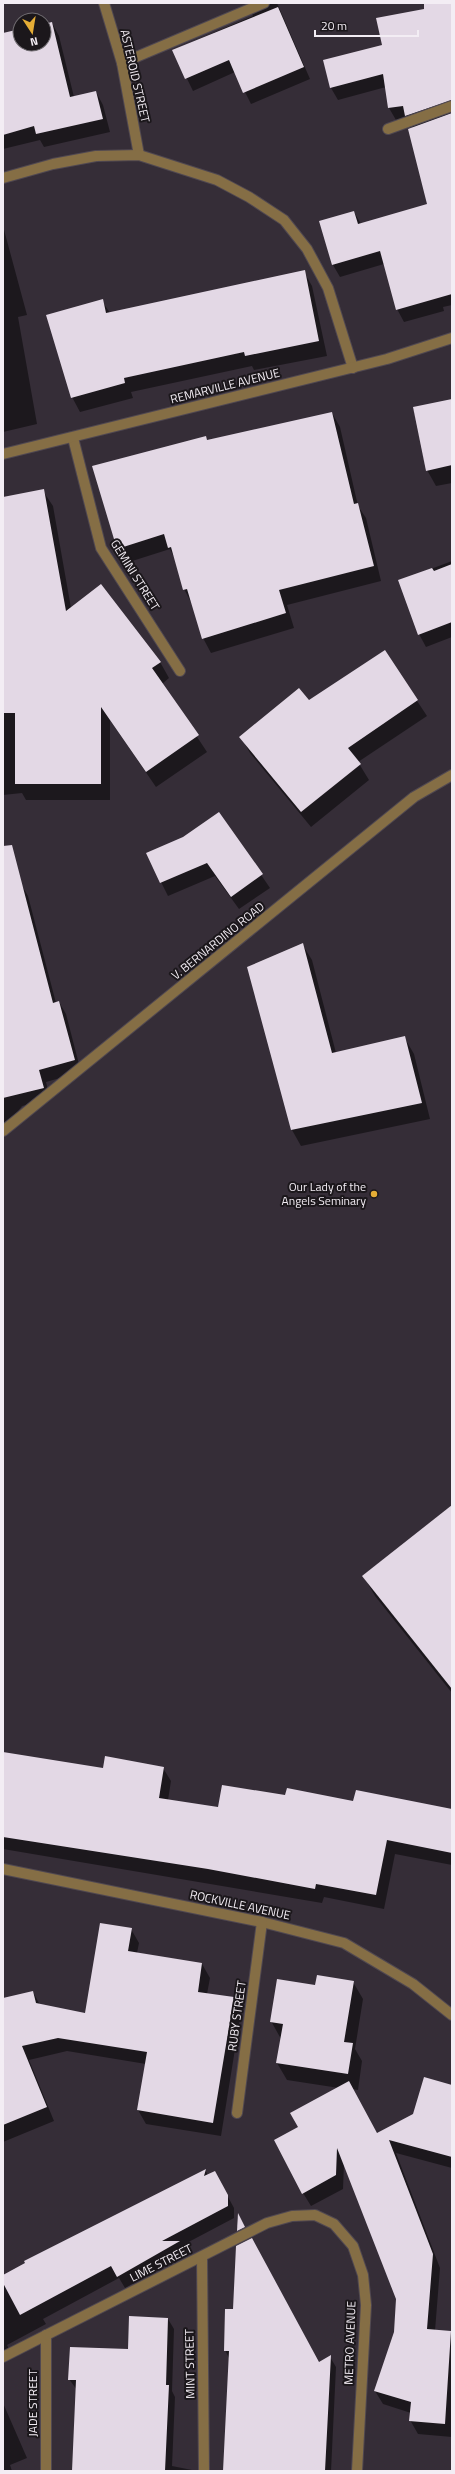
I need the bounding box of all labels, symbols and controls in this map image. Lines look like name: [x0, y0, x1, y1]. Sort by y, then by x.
north arrow: [12, 12, 52, 52]
scale bar: [315, 12, 418, 38]
text: 20 m: [321, 16, 347, 35]
street label: ASTEROID STREET: [116, 27, 156, 125]
text: N: [29, 33, 39, 50]
street label: REMARVILLE AVENUE: [168, 363, 282, 408]
street label: GEMINI STREET: [106, 536, 165, 615]
street label: V. BERNARDINO ROAD: [167, 897, 269, 984]
place label: Our Lady of the Angels Seminary: [282, 1177, 366, 1210]
marker: Our Lady of the Angels Seminary: [369, 1189, 379, 1199]
street label: ROCKVILLE AVENUE: [188, 1885, 292, 1925]
street label: RUBY STREET: [222, 1979, 251, 2052]
street label: LIME STREET: [126, 2238, 196, 2286]
street label: METRO AVENUE: [339, 2300, 360, 2385]
street label: MINT STREET: [179, 2328, 200, 2399]
street label: JADE STREET: [23, 2369, 42, 2437]

